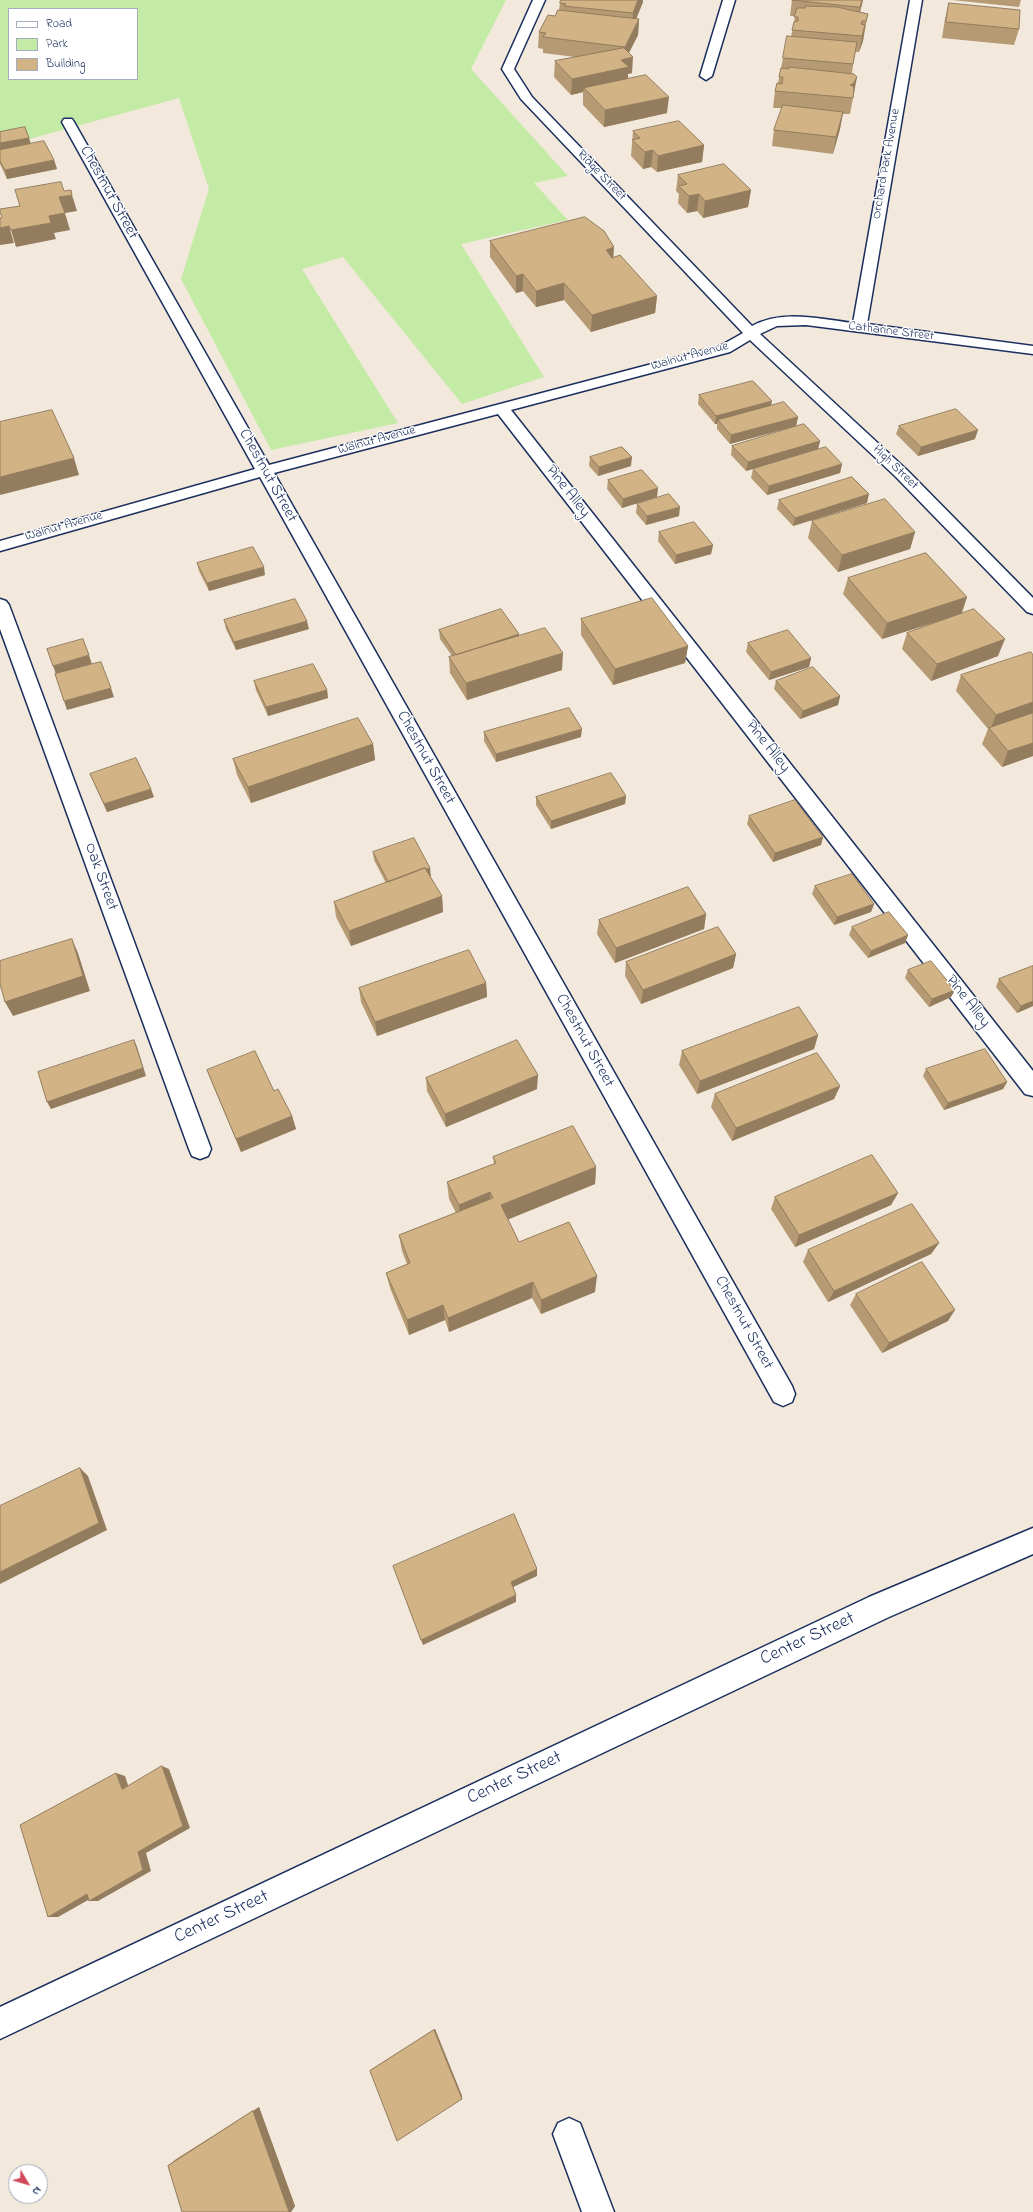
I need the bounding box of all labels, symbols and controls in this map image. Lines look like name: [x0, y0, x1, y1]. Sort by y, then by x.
legend: [8, 8, 138, 80]
text: Road: [46, 15, 72, 33]
text: Park: [46, 35, 68, 53]
text: Building: [46, 55, 85, 73]
street label: Orchard Park Avenue: [870, 108, 904, 220]
street label: Chestnut Street: [74, 143, 142, 243]
street label: Ridge Street: [573, 147, 629, 205]
street label: Catharine Street: [847, 319, 935, 345]
street label: Walnut Avenue: [650, 339, 730, 375]
street label: Walnut Avenue: [337, 423, 417, 459]
street label: Chestnut Street: [233, 426, 301, 526]
street label: High Street: [869, 442, 921, 494]
street label: Pine Alley: [540, 462, 594, 522]
street label: Walnut Avenue: [24, 509, 104, 545]
street label: Chestnut Street: [391, 708, 459, 808]
street label: Pine Alley: [740, 717, 794, 777]
street label: Oak Street: [79, 841, 121, 913]
street label: Pine Alley: [940, 972, 994, 1032]
street label: Chestnut Street: [550, 991, 618, 1091]
street label: Chestnut Street: [709, 1273, 777, 1373]
street label: Center Street: [757, 1608, 859, 1672]
street label: Center Street: [464, 1747, 566, 1811]
street label: Center Street: [171, 1886, 273, 1950]
north arrow: [8, 2164, 48, 2204]
text: N: [28, 2183, 45, 2199]

